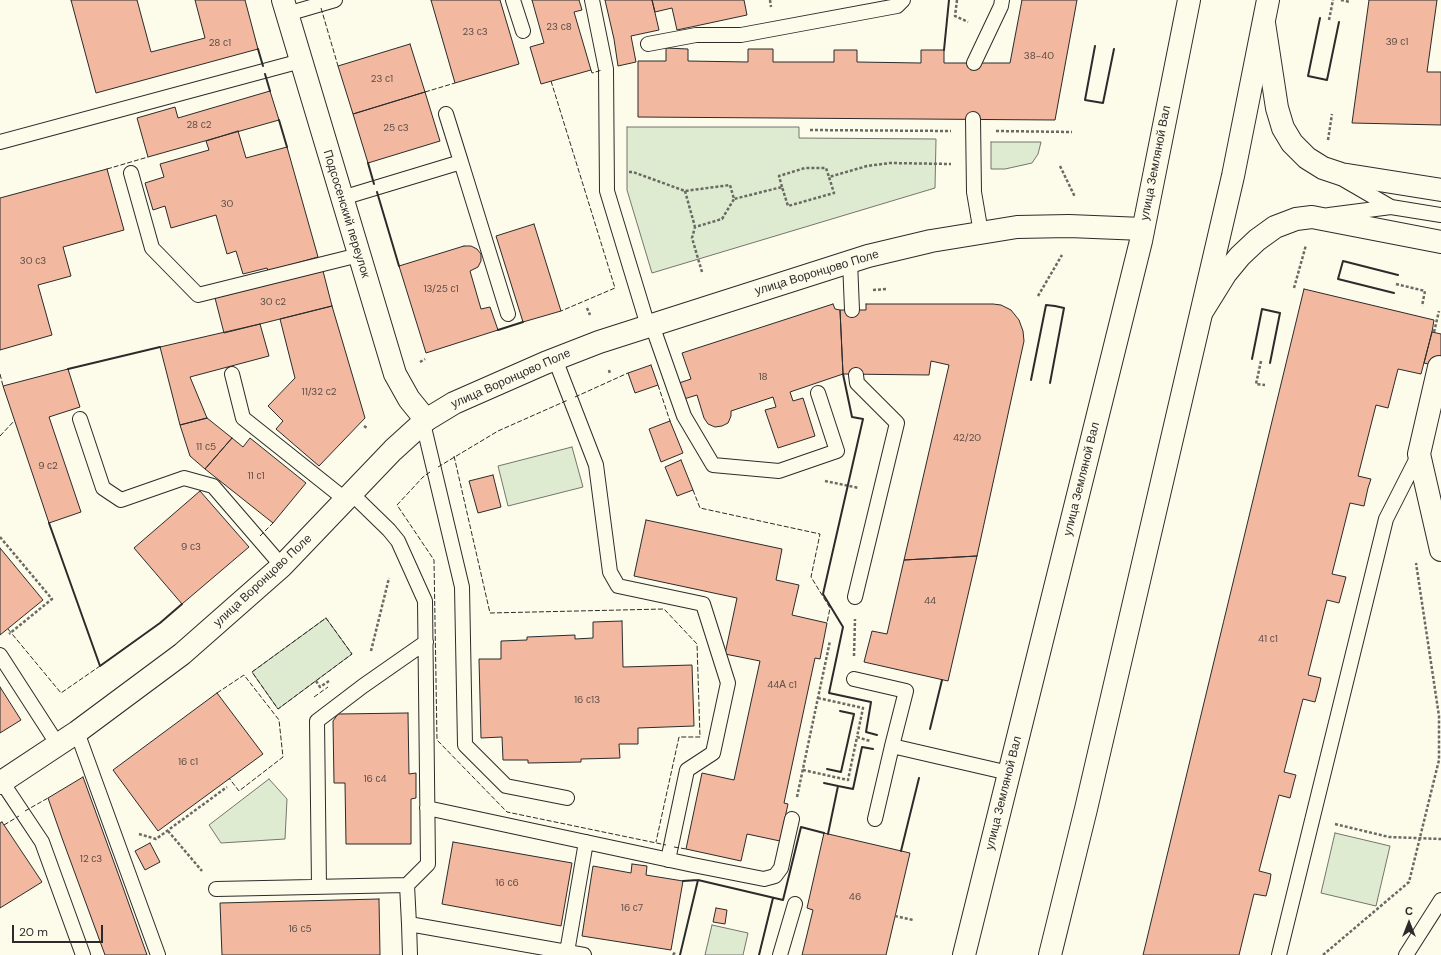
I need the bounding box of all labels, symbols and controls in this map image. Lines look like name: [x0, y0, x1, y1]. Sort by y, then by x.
house number: 23 с8: [546, 21, 572, 33]
house number: 23 с3: [462, 26, 488, 38]
house number: 39 с1: [1386, 36, 1408, 48]
house number: 28 с1: [209, 37, 231, 49]
house number: 38-40: [1024, 50, 1054, 62]
house number: 23 с1: [371, 73, 393, 85]
street label: улица Земляной Вал: [1138, 104, 1174, 222]
house number: 28 с2: [186, 119, 212, 131]
house number: 25 с3: [383, 122, 409, 134]
street label: Подсосенский переулок: [320, 148, 372, 280]
house number: 30: [221, 198, 233, 210]
street label: улица Воронцово Поле: [753, 247, 881, 299]
house number: 30 с3: [20, 255, 46, 267]
house number: 13/25 с1: [423, 283, 459, 295]
house number: 30 с2: [260, 296, 286, 308]
street label: улица Воронцово Поле: [449, 346, 573, 412]
house number: 18: [758, 371, 768, 383]
house number: 11/32 с2: [302, 386, 336, 398]
street label: улица Земляной Вал: [1061, 421, 1103, 537]
house number: 42/20: [953, 432, 981, 444]
house number: 11 с5: [196, 441, 216, 453]
house number: 9 с2: [38, 460, 58, 472]
house number: 11 с1: [247, 470, 265, 482]
street label: улица Воронцово Поле: [211, 532, 315, 630]
house number: 9 с3: [181, 541, 201, 553]
house number: 44: [924, 595, 936, 607]
house number: 41 с1: [1258, 633, 1278, 645]
house number: 44А с1: [767, 679, 797, 691]
house number: 16 с13: [574, 694, 600, 706]
street label: улица Земляной Вал: [983, 735, 1025, 851]
house number: 16 с1: [178, 756, 198, 768]
house number: 16 с4: [363, 773, 387, 785]
house number: 12 с3: [80, 853, 102, 865]
house number: 16 с6: [495, 877, 519, 889]
house number: 46: [849, 891, 861, 903]
house number: 16 с7: [621, 902, 643, 914]
north arrow: [1389, 903, 1429, 943]
text: С: [1405, 904, 1413, 918]
scale bar: [14, 917, 105, 943]
house number: 16 с5: [288, 923, 312, 935]
text: 20 m: [19, 924, 48, 940]

